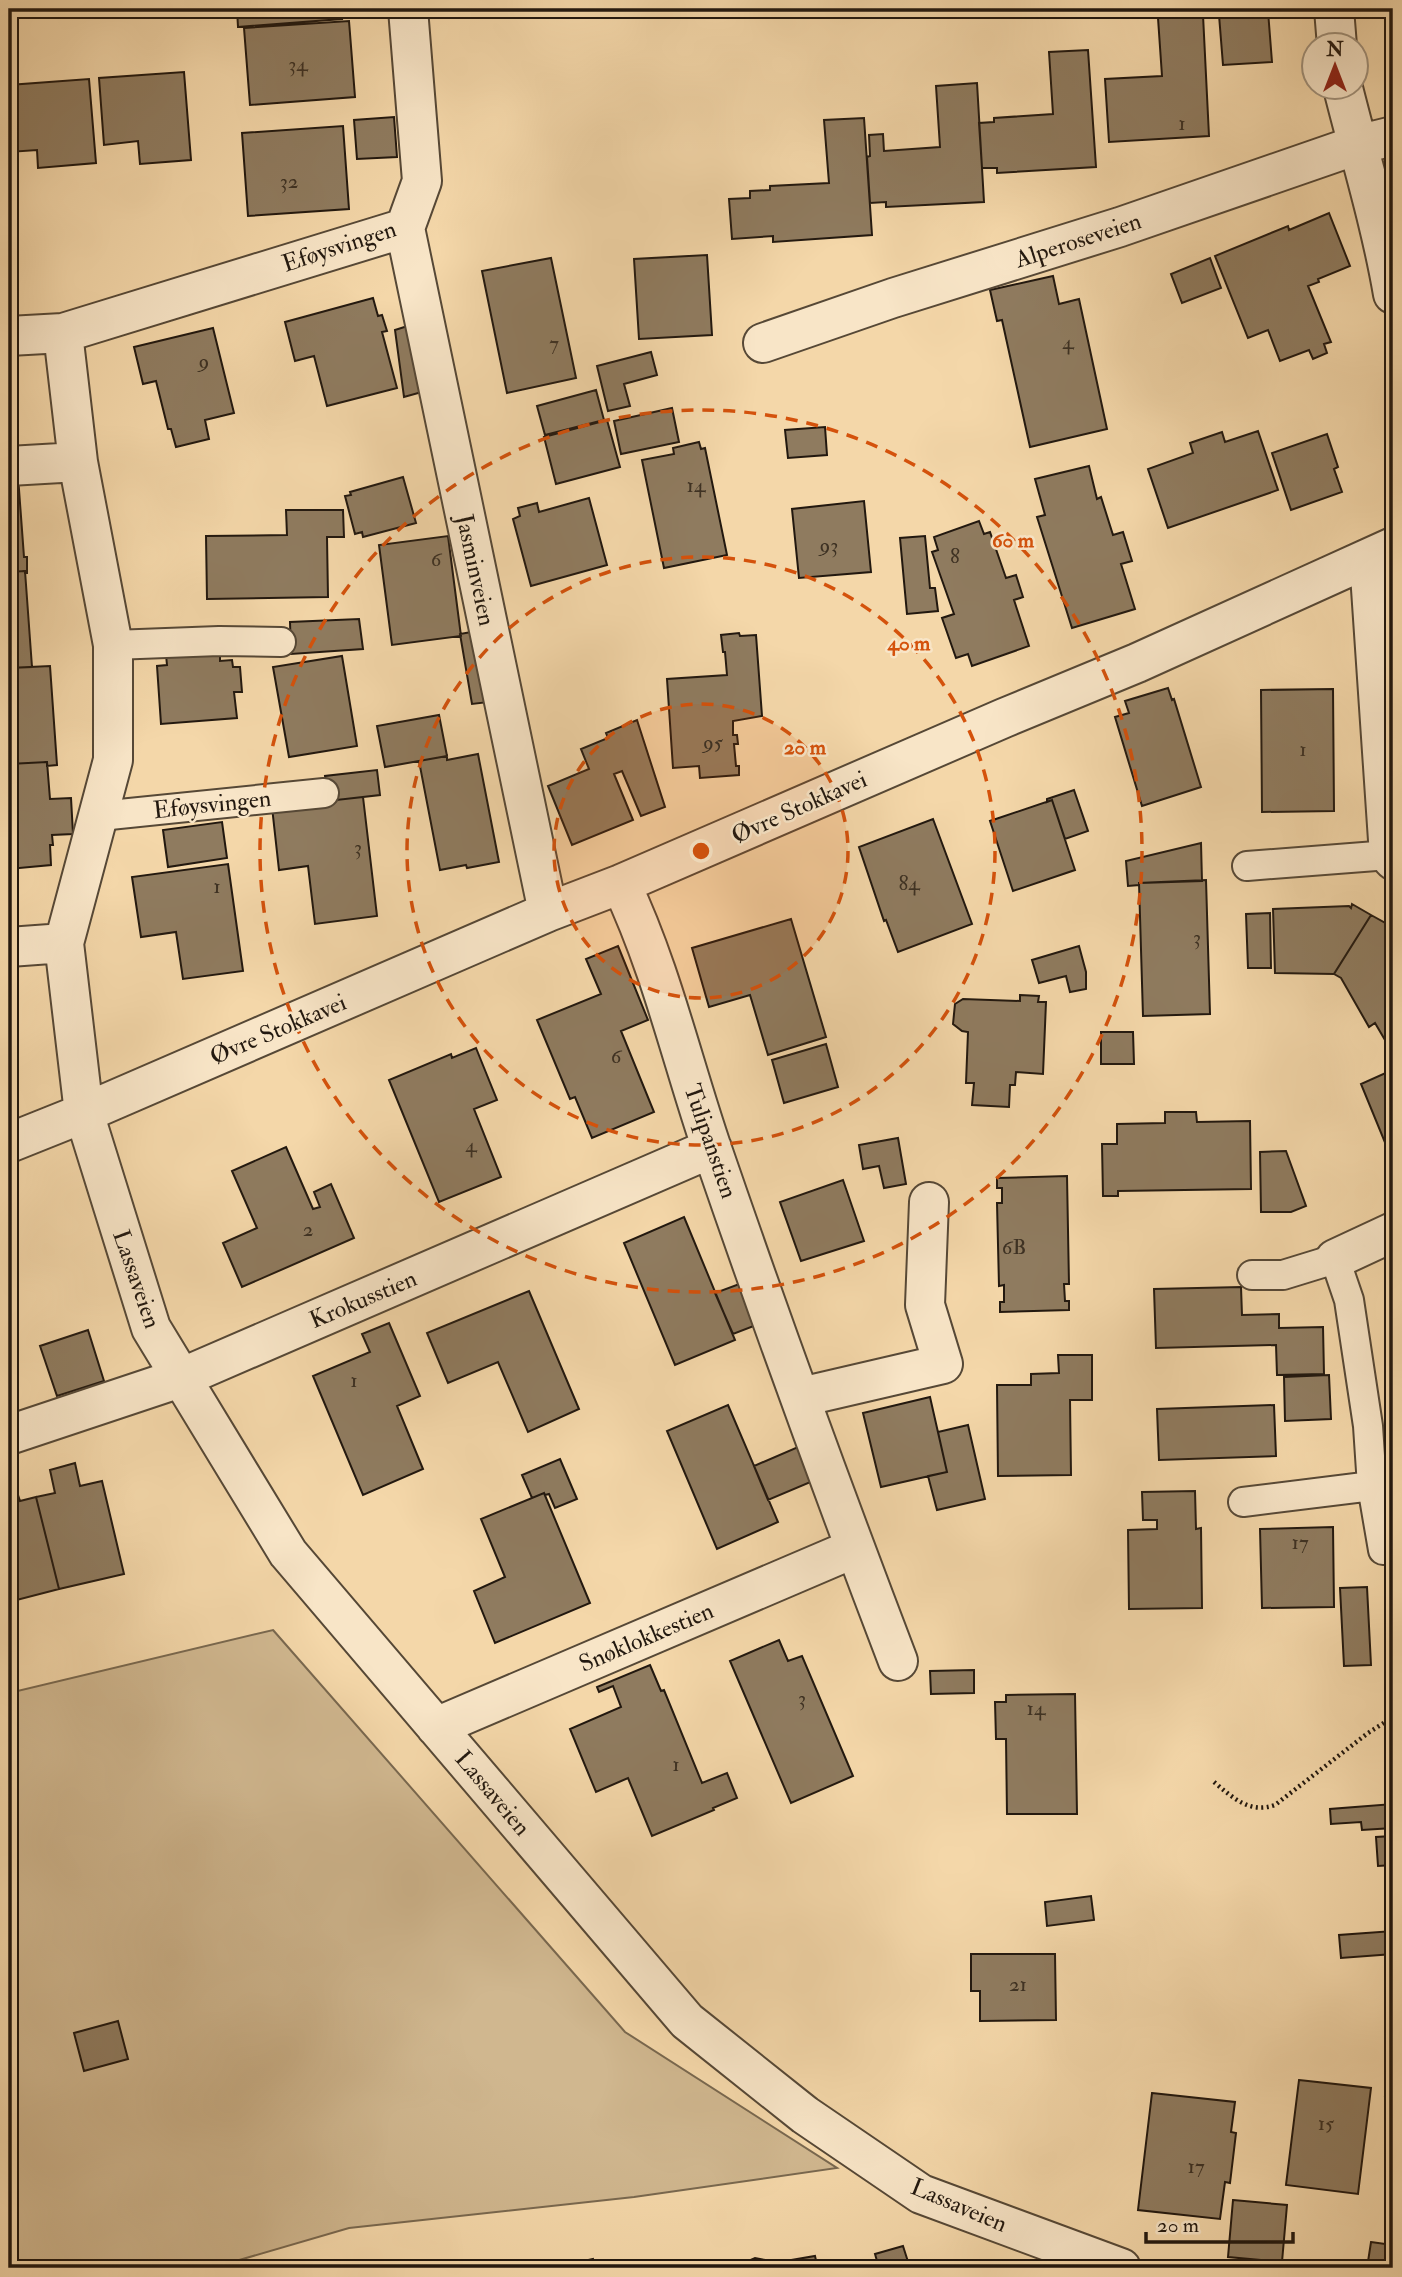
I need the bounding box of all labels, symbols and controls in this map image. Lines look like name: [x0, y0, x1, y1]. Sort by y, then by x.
north arrow: [1300, 32, 1370, 102]
text: N: [1325, 38, 1344, 62]
house number: 34: [288, 51, 309, 78]
house number: 1: [1178, 110, 1186, 137]
house number: 32: [280, 168, 298, 195]
street label: Alperoseveien: [1010, 205, 1145, 276]
street label: Eføysvingen: [278, 213, 400, 280]
house number: 4: [1062, 329, 1075, 356]
house number: 7: [549, 330, 559, 357]
house number: 9: [197, 348, 209, 375]
house number: 14: [687, 472, 707, 499]
street label: Jasminveien: [448, 511, 502, 629]
text: 60 m: [992, 527, 1035, 554]
house number: 93: [818, 532, 838, 559]
house number: 8: [950, 543, 960, 570]
house number: 6: [431, 546, 443, 573]
text: 40 m: [887, 630, 931, 657]
house number: 95: [701, 729, 724, 756]
text: 20 m: [784, 734, 827, 761]
house number: 1: [1299, 736, 1307, 763]
street label: Øvre Stokkavei: [727, 764, 872, 851]
street label: Eføysvingen: [152, 783, 273, 826]
house number: 3: [354, 834, 362, 861]
centre of rings: [689, 839, 713, 863]
house number: 84: [898, 870, 921, 897]
house number: 1: [213, 873, 221, 900]
house number: 3: [1193, 924, 1201, 951]
street label: Øvre Stokkavei: [205, 987, 351, 1072]
house number: 6: [611, 1043, 623, 1070]
street label: Tulipanstien: [676, 1080, 745, 1203]
house number: 4: [465, 1132, 478, 1159]
house number: 2: [303, 1216, 313, 1243]
street label: Lassaveien: [105, 1226, 168, 1332]
house number: 6B: [1002, 1234, 1026, 1261]
street label: Krokusstien: [305, 1263, 422, 1336]
house number: 1: [350, 1367, 358, 1394]
house number: 17: [1291, 1529, 1309, 1556]
street label: Snøklokkestien: [574, 1595, 718, 1680]
house number: 3: [798, 1685, 806, 1712]
house number: 14: [1027, 1695, 1047, 1722]
street label: Lassaveien: [448, 1744, 537, 1842]
house number: 1: [672, 1751, 680, 1778]
house number: 21: [1009, 1971, 1027, 1998]
house number: 15: [1318, 2110, 1335, 2137]
house number: 17: [1187, 2153, 1205, 2180]
street label: Lassaveien: [906, 2171, 1012, 2240]
scale bar: [1146, 2200, 1294, 2244]
text: 20 m: [1157, 2212, 1199, 2239]

